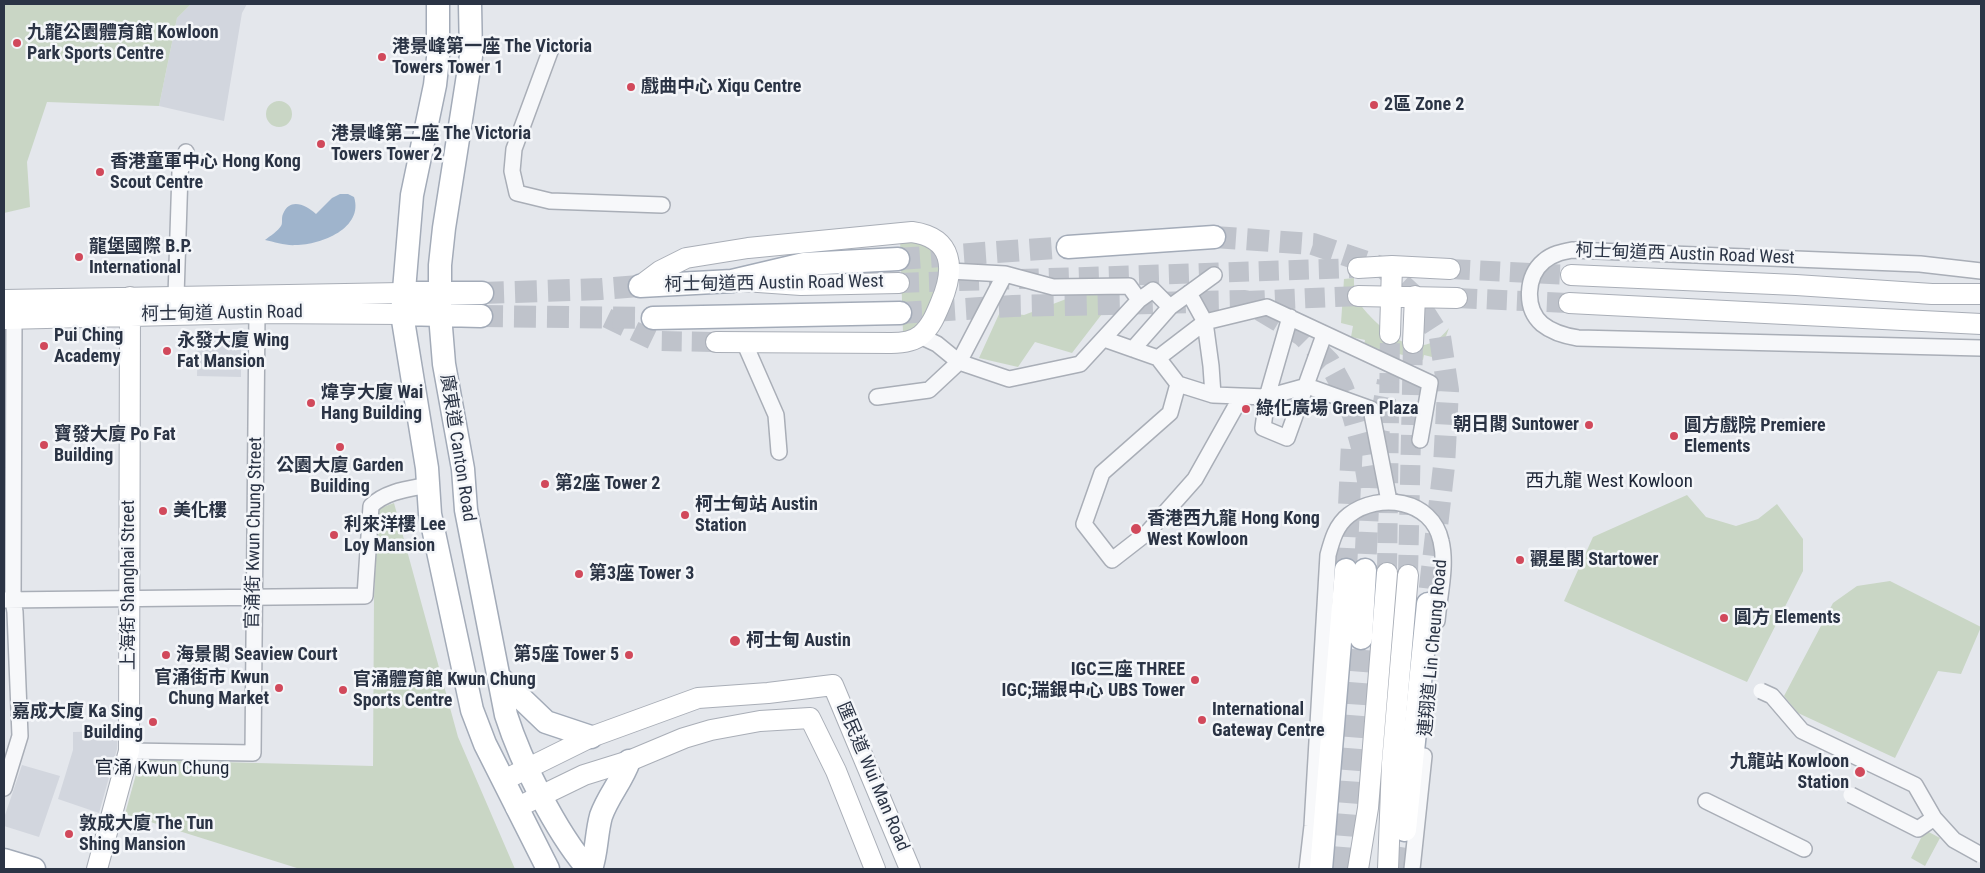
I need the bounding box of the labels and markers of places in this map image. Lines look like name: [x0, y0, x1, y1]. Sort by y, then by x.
place label: 九龍公園體育館 Kowloon Park Sports Centre: [27, 22, 219, 64]
place label: 港景峰第一座 The Victoria Towers Tower 1: [392, 36, 592, 78]
marker: 九龍公園體育館 Kowloon Park Sports Centre: [11, 37, 23, 49]
marker: 港景峰第一座 The Victoria Towers Tower 1: [376, 51, 388, 63]
place label: 戲曲中心 Xiqu Centre: [641, 76, 801, 98]
marker: 戲曲中心 Xiqu Centre: [625, 81, 637, 93]
place label: 2區 Zone 2: [1384, 94, 1464, 116]
marker: 2區 Zone 2: [1368, 99, 1380, 111]
place label: 港景峰第二座 The Victoria Towers Tower 2: [331, 123, 531, 166]
marker: 港景峰第二座 The Victoria Towers Tower 2: [315, 138, 327, 150]
place label: 香港童軍中心 Hong Kong Scout Centre: [110, 151, 301, 193]
marker: 香港童軍中心 Hong Kong Scout Centre: [94, 166, 106, 178]
place label: 龍堡國際 B.P. International: [89, 236, 192, 278]
marker: 龍堡國際 B.P. International: [73, 251, 85, 263]
place label: Pui Ching Academy: [54, 325, 123, 368]
place label: 永發大廈 Wing Fat Mansion: [177, 330, 289, 372]
marker: Pui Ching Academy: [38, 340, 50, 352]
marker: 永發大廈 Wing Fat Mansion: [161, 345, 173, 357]
place label: 煒亨大廈 Wai Hang Building: [321, 382, 423, 424]
marker: 煒亨大廈 Wai Hang Building: [305, 397, 317, 409]
place label: 綠化廣場 Green Plaza: [1256, 398, 1419, 420]
marker: 綠化廣場 Green Plaza: [1240, 403, 1252, 415]
place label: 朝日閣 Suntower: [1453, 414, 1579, 436]
place label: 圓方戲院 Premiere Elements: [1684, 415, 1826, 458]
marker: 朝日閣 Suntower: [1583, 419, 1595, 431]
place label: 寶發大廈 Po Fat Building: [54, 424, 176, 466]
marker: 圓方戲院 Premiere Elements: [1668, 430, 1680, 442]
marker: 寶發大廈 Po Fat Building: [38, 439, 50, 451]
marker: 公園大廈 Garden Building: [334, 441, 346, 453]
place label: 公園大廈 Garden Building: [276, 455, 404, 498]
place label: 第2座 Tower 2: [555, 473, 660, 495]
marker: 第2座 Tower 2: [539, 478, 551, 490]
place label: 柯士甸站 Austin Station: [695, 494, 818, 536]
place label: 美化樓: [173, 500, 227, 522]
marker: 美化樓: [157, 505, 169, 517]
place label: 香港西九龍 Hong Kong West Kowloon: [1147, 508, 1320, 550]
marker: 柯士甸站 Austin Station: [679, 509, 691, 521]
place label: 利來洋樓 Lee Loy Mansion: [344, 514, 446, 556]
marker: 香港西九龍 Hong Kong West Kowloon: [1129, 522, 1143, 536]
marker: 利來洋樓 Lee Loy Mansion: [328, 529, 340, 541]
place label: 觀星閣 Startower: [1530, 549, 1658, 571]
marker: 觀星閣 Startower: [1514, 554, 1526, 566]
place label: 第3座 Tower 3: [589, 563, 694, 585]
marker: 第3座 Tower 3: [573, 568, 585, 580]
place label: 圓方 Elements: [1734, 607, 1841, 629]
marker: 圓方 Elements: [1718, 612, 1730, 624]
place label: 柯士甸 Austin: [746, 630, 851, 652]
marker: 柯士甸 Austin: [728, 634, 742, 648]
place label: 海景閣 Seaview Court: [176, 644, 338, 666]
place label: 第5座 Tower 5: [514, 644, 619, 666]
marker: 海景閣 Seaview Court: [160, 649, 172, 661]
marker: 第5座 Tower 5: [623, 649, 635, 661]
place label: IGC三座 THREE IGC;瑞銀中心 UBS Tower: [1002, 659, 1185, 702]
place label: 官涌街市 Kwun Chung Market: [154, 667, 269, 710]
place label: 官涌體育館 Kwun Chung Sports Centre: [353, 669, 536, 712]
marker: IGC三座 THREE IGC;瑞銀中心 UBS Tower: [1189, 674, 1201, 686]
marker: 官涌街市 Kwun Chung Market: [273, 682, 285, 694]
marker: 官涌體育館 Kwun Chung Sports Centre: [337, 684, 349, 696]
place label: International Gateway Centre: [1212, 699, 1325, 742]
place label: 嘉成大廈 Ka Sing Building: [12, 701, 143, 744]
marker: International Gateway Centre: [1196, 714, 1208, 726]
marker: 嘉成大廈 Ka Sing Building: [147, 716, 159, 728]
place label: 九龍站 Kowloon Station: [1729, 751, 1849, 794]
marker: 九龍站 Kowloon Station: [1853, 765, 1867, 779]
place label: 敦成大廈 The Tun Shing Mansion: [79, 813, 213, 856]
marker: 敦成大廈 The Tun Shing Mansion: [63, 828, 75, 840]

